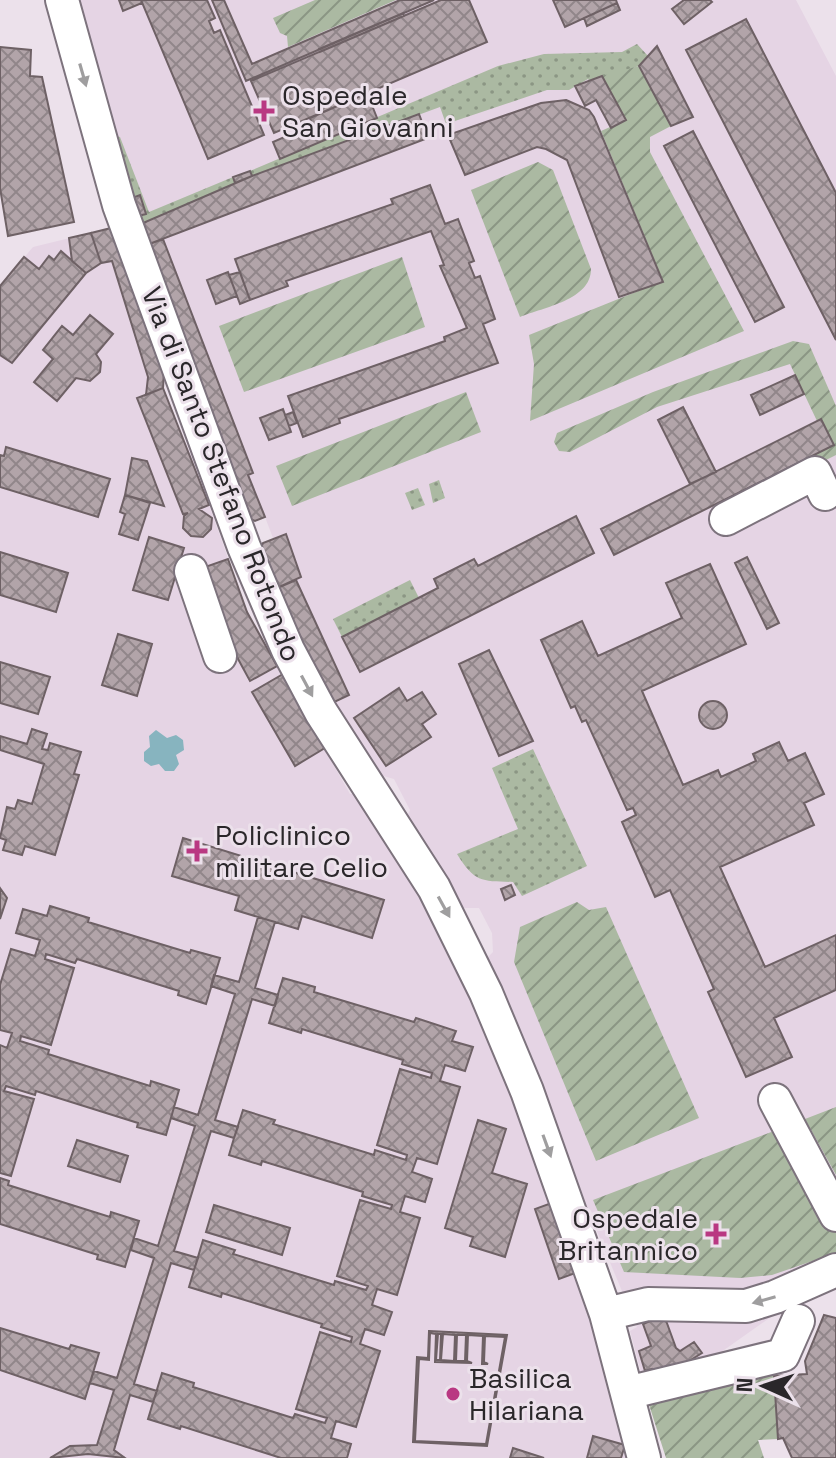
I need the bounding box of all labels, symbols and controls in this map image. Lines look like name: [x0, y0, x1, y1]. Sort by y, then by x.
one-way arrow: [77, 63, 89, 88]
place label: Ospedale San Giovanni: [282, 77, 454, 145]
marker: Ospedale San Giovanni: [253, 100, 275, 122]
street label: Via di Santo Stefano Rotondo: [134, 282, 310, 666]
one-way arrow: [300, 675, 314, 698]
place label: Policlinico militare Celio: [215, 817, 388, 885]
marker: Policlinico militare Celio: [186, 840, 208, 862]
one-way arrow: [437, 896, 451, 918]
one-way arrow: [541, 1134, 554, 1158]
place label: Ospedale Britannico: [558, 1200, 698, 1268]
marker: Ospedale Britannico: [705, 1223, 727, 1245]
one-way arrow: [752, 1294, 776, 1307]
north arrow: [724, 1346, 804, 1426]
place label: Basilica Hilariana: [469, 1360, 584, 1428]
text: N: [730, 1377, 758, 1393]
marker: Basilica Hilariana: [444, 1385, 462, 1403]

